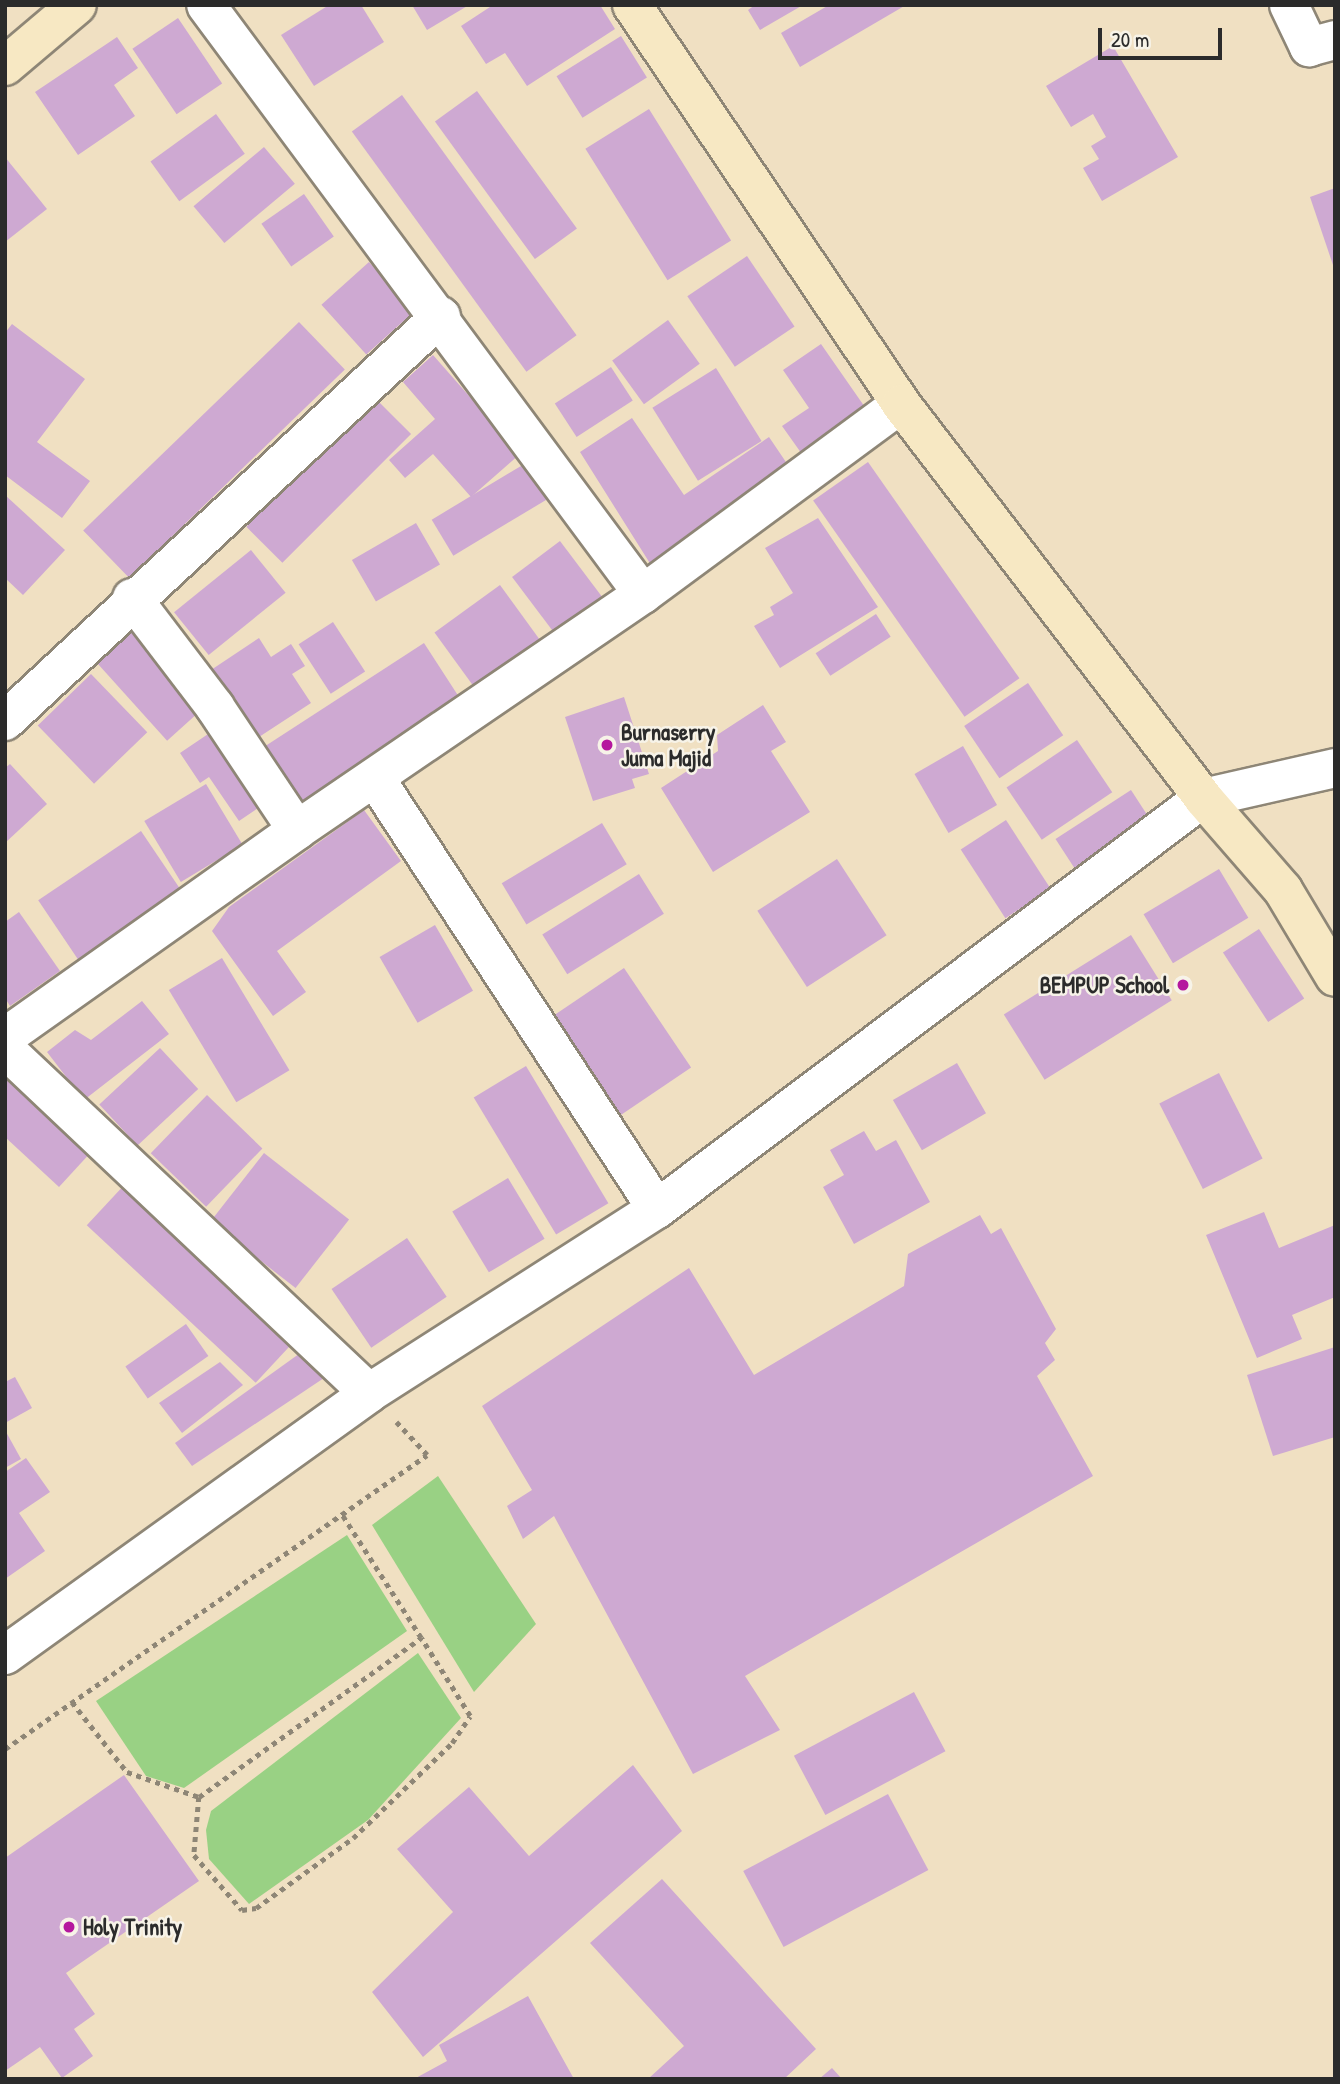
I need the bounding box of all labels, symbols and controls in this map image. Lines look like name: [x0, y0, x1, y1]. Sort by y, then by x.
scale bar: [1102, 14, 1226, 58]
text: 20 m: [1111, 25, 1149, 54]
place label: Burnaserry Juma Majid: [621, 718, 716, 772]
marker: Burnaserry Juma Majid: [599, 737, 615, 753]
place label: BEMPUP School: [1040, 971, 1169, 999]
marker: BEMPUP School: [1175, 977, 1191, 993]
place label: Holy Trinity: [83, 1913, 182, 1941]
marker: Holy Trinity: [61, 1919, 77, 1935]

